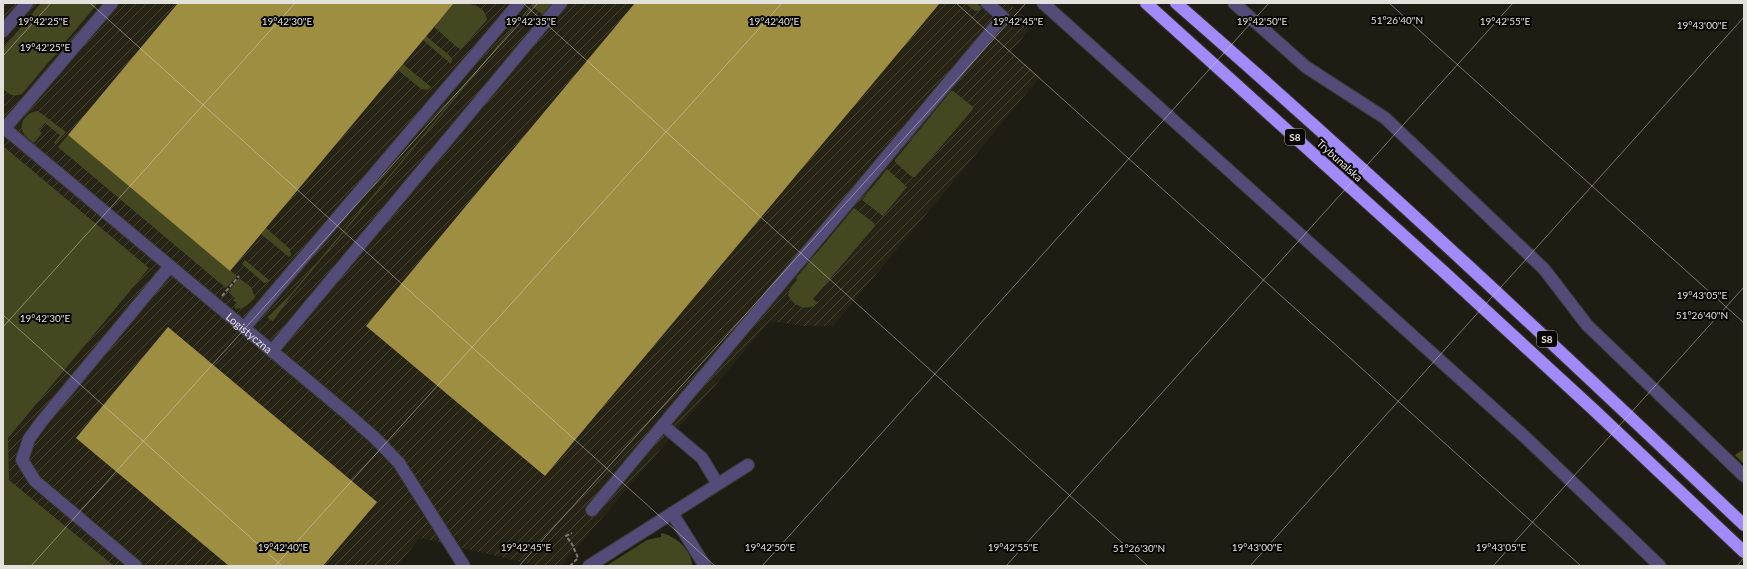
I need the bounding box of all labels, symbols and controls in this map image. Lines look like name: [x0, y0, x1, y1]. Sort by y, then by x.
text: 51°26'40"N: [1371, 14, 1423, 26]
text: 19°42'25"E: [18, 15, 68, 27]
text: 19°42'30"E: [262, 15, 312, 27]
text: 19°42'35"E: [506, 15, 556, 27]
text: 19°42'40"E: [749, 15, 799, 27]
text: 19°42'45"E: [993, 15, 1043, 27]
text: 19°42'50"E: [1237, 15, 1287, 27]
text: 19°42'55"E: [1480, 15, 1530, 27]
text: 19°43'00"E: [1677, 19, 1727, 31]
text: 19°42'25"E: [20, 41, 70, 53]
road number: S8: [1285, 129, 1305, 145]
street label: Trybunalska: [1314, 136, 1366, 184]
text: 19°43'05"E: [1677, 289, 1727, 301]
text: 51°26'40"N: [1676, 309, 1728, 321]
street label: Logistyczna: [224, 310, 275, 355]
text: 19°42'30"E: [20, 312, 70, 324]
road number: S8: [1537, 331, 1557, 347]
text: 19°42'40"E: [258, 541, 308, 553]
text: 19°42'45"E: [501, 541, 551, 553]
text: 19°42'50"E: [745, 541, 795, 553]
text: 19°42'55"E: [988, 541, 1038, 553]
text: 19°43'00"E: [1232, 541, 1282, 553]
text: 19°43'05"E: [1476, 541, 1526, 553]
text: 51°26'30"N: [1113, 542, 1165, 554]

